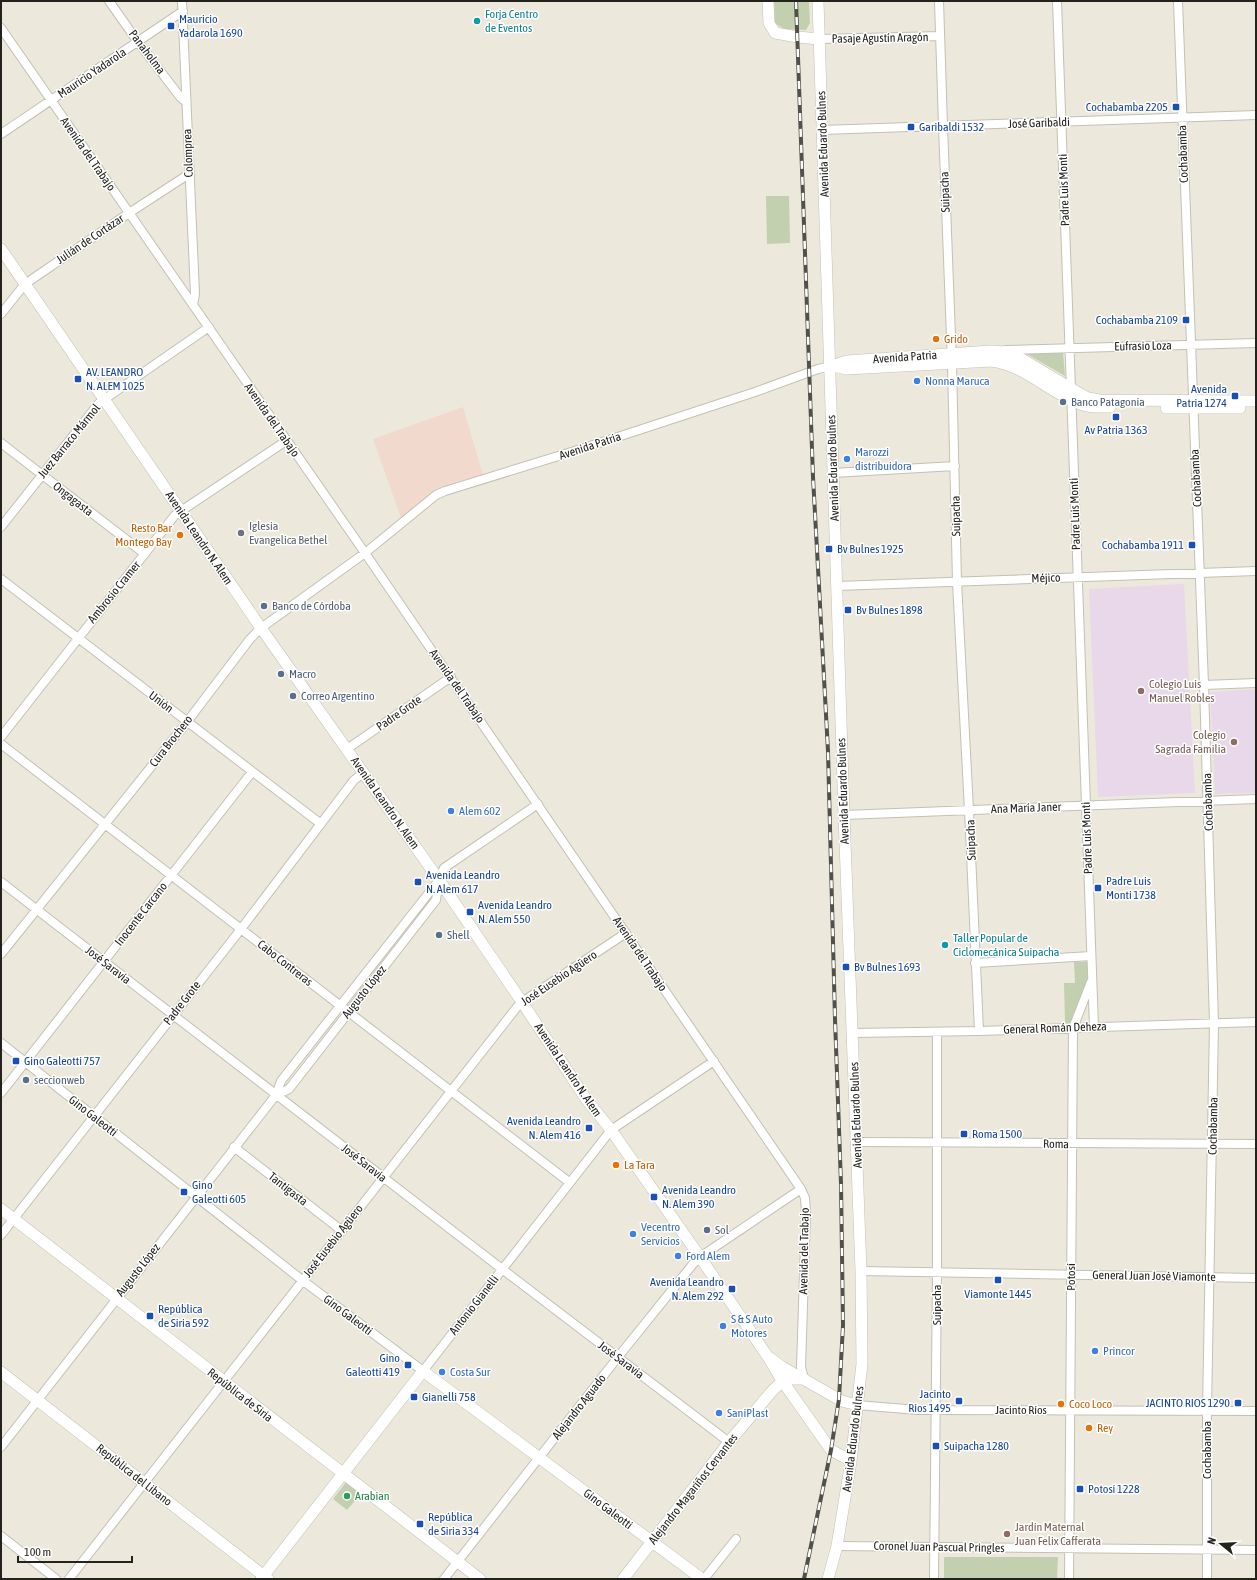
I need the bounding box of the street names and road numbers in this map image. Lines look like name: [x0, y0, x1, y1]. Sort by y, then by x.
street label: Panaholma: [126, 27, 168, 77]
street label: Pasaje Agustín Aragón: [831, 30, 929, 46]
street label: Mauricio Yadarola: [55, 45, 129, 101]
street label: Avenida Eduardo Bulnes: [814, 91, 832, 197]
street label: Avenida del Trabajo: [57, 114, 119, 194]
street label: José Garibaldi: [1008, 115, 1070, 131]
street label: Cochabamba: [1175, 125, 1191, 183]
street label: Colomprea: [180, 128, 196, 178]
street label: Padre Luis Monti: [1056, 154, 1072, 226]
street label: Suipacha: [937, 171, 953, 213]
street label: Julián de Cortázar: [54, 211, 127, 267]
street label: Eufrasio Loza: [1114, 338, 1172, 354]
street label: Avenida Patria: [872, 348, 938, 366]
street label: Avenida del Trabajo: [241, 380, 303, 460]
street label: Juez Barraco Mármol: [35, 401, 104, 481]
street label: Avenida Eduardo Bulnes: [824, 415, 842, 521]
street label: Avenida Patria: [557, 429, 623, 463]
street label: Cochabamba: [1187, 449, 1205, 507]
street label: Padre Luis Monti: [1067, 478, 1083, 550]
street label: Ongagasta: [50, 479, 96, 519]
street label: Avenida Leandro N. Alem: [163, 489, 235, 587]
street label: Suipacha: [949, 496, 963, 536]
street label: Ambrosio Cramer: [85, 558, 144, 626]
street label: Méjico: [1031, 570, 1061, 586]
street label: Avenida del Trabajo: [426, 646, 488, 726]
street label: Unión: [146, 688, 176, 716]
street label: Padre Grote: [374, 692, 424, 734]
street label: Cura Brochero: [147, 712, 196, 770]
street label: Avenida Eduardo Bulnes: [834, 738, 852, 844]
street label: Avenida Leandro N. Alem: [348, 754, 422, 852]
street label: Cochabamba: [1200, 773, 1216, 831]
street label: Ana María Janer: [991, 800, 1062, 816]
street label: Padre Luis Monti: [1079, 802, 1095, 874]
street label: Suipacha: [963, 819, 979, 861]
street label: Inocente Carcano: [112, 879, 170, 949]
street label: Avenida del Trabajo: [610, 914, 670, 994]
street label: Cabo Contreras: [255, 937, 315, 989]
street label: José Saravia: [83, 943, 133, 987]
street label: José Eusebio Agüero: [518, 947, 600, 1009]
street label: Augusto López: [339, 962, 389, 1021]
street label: Padre Grote: [161, 978, 203, 1028]
street label: General Román Deheza: [1003, 1019, 1107, 1037]
street label: Avenida Leandro N. Alem: [532, 1021, 604, 1119]
street label: Avenida Eduardo Bulnes: [847, 1062, 865, 1168]
street label: Gino Galeotti: [66, 1093, 120, 1139]
street label: Cochabamba: [1205, 1097, 1221, 1155]
street label: Roma: [1043, 1137, 1069, 1151]
street label: José Saravia: [339, 1141, 389, 1185]
street label: Tantigasta: [266, 1169, 310, 1209]
street label: José Eusebio Agüero: [300, 1202, 366, 1280]
street label: Avenida del Trabajo: [796, 1207, 812, 1294]
street label: Augusto López: [113, 1240, 163, 1299]
street label: Potosí: [1064, 1263, 1078, 1291]
street label: General Juan José Viamonte: [1092, 1268, 1216, 1284]
street label: Antonio Gianelli: [446, 1272, 502, 1338]
street label: Suipacha: [930, 1285, 944, 1325]
street label: Gino Galeotti: [321, 1292, 375, 1338]
street label: José Saravia: [595, 1338, 647, 1382]
street label: República de Siria: [205, 1365, 275, 1425]
street label: Alejandro Aguado: [549, 1371, 609, 1442]
street label: Avenida Eduardo Bulnes: [840, 1385, 866, 1493]
street label: Jacinto Ríos: [995, 1403, 1047, 1417]
street label: Cochabamba: [1200, 1421, 1214, 1479]
street label: Alejandro Magariños Cervantes: [645, 1431, 741, 1547]
street label: República del Libano: [93, 1441, 175, 1509]
street label: Gino Galeotti: [581, 1486, 635, 1532]
street label: Coronel Juan Pascual Pringles: [873, 1539, 1005, 1555]

